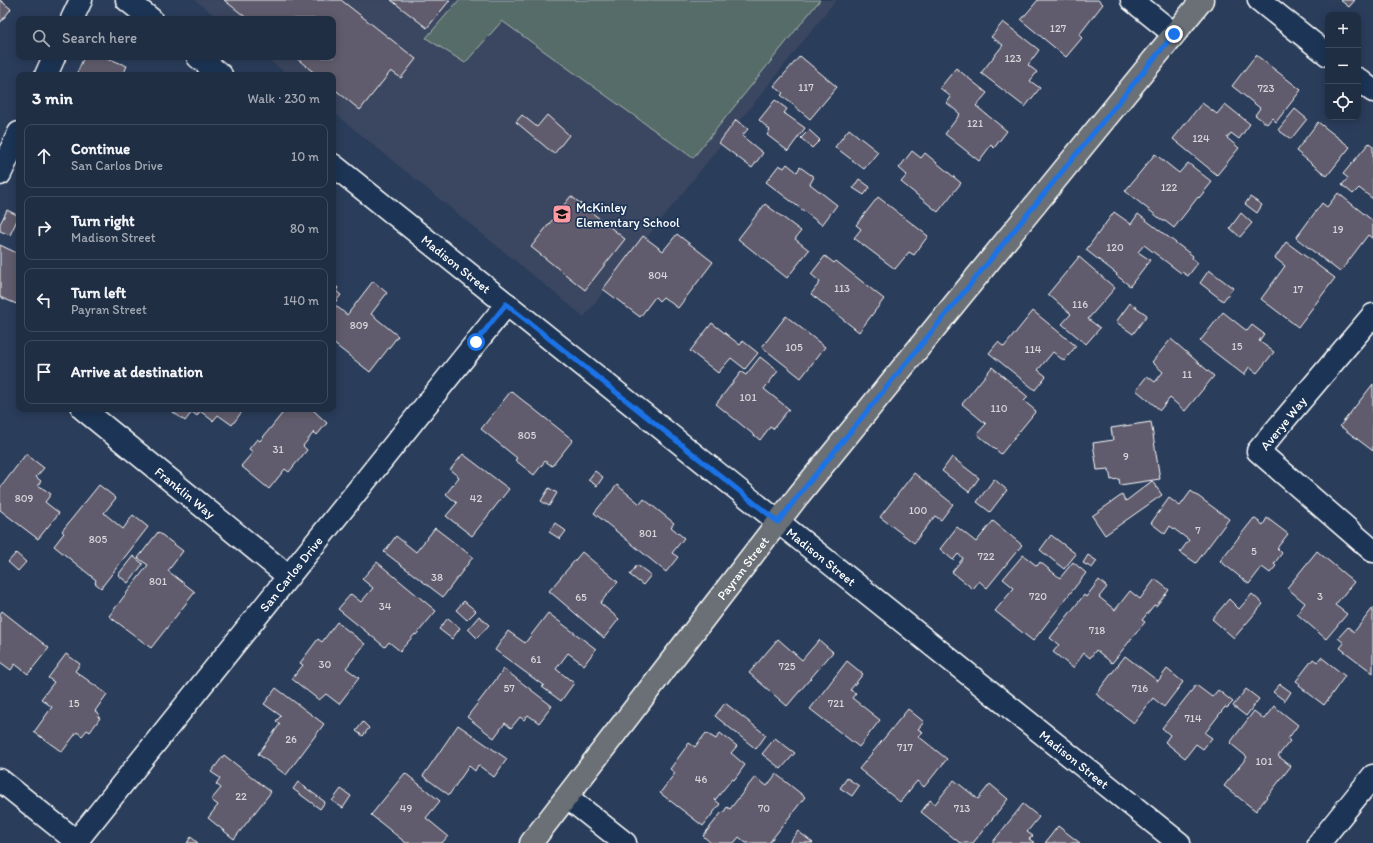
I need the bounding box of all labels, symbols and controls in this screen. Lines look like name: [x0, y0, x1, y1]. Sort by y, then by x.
map controls: [1325, 12, 1361, 120]
button: +: [1325, 12, 1361, 48]
search box: [16, 16, 336, 60]
house number: 127: [1050, 22, 1067, 35]
route end: [1165, 25, 1183, 43]
icon: search: [30, 27, 52, 49]
text: Search here: [62, 29, 137, 47]
button: −: [1325, 48, 1361, 84]
house number: 123: [1005, 52, 1021, 65]
house number: 117: [798, 81, 814, 94]
house number: 723: [1257, 82, 1275, 95]
button: locate: [1325, 84, 1361, 120]
text: 3 min: [32, 88, 73, 108]
text: Walk · 230 m: [248, 91, 320, 106]
house number: 121: [967, 117, 983, 130]
house number: 124: [1192, 132, 1210, 145]
text: Continue: [71, 140, 130, 158]
icon: ahead: [33, 145, 55, 167]
text: 10 m: [291, 149, 319, 164]
text: San Carlos Drive: [71, 158, 163, 173]
house number: 122: [1161, 181, 1178, 194]
place label: McKinley Elementary School: [576, 200, 680, 230]
school or university icon: McKinley Elementary School: [551, 203, 573, 225]
text: Turn right: [71, 212, 135, 230]
icon: right: [33, 217, 55, 239]
text: 80 m: [290, 221, 319, 236]
house number: 19: [1333, 223, 1344, 236]
text: Madison Street: [71, 230, 156, 245]
street label: Madison Street: [418, 232, 494, 297]
house number: 120: [1106, 241, 1124, 254]
house number: 804: [648, 269, 668, 282]
house number: 113: [834, 282, 850, 295]
house number: 17: [1293, 283, 1304, 296]
text: Turn left: [71, 284, 126, 302]
icon: left: [33, 289, 55, 311]
text: 140 m: [283, 293, 319, 308]
house number: 116: [1072, 298, 1088, 311]
text: Payran Street: [71, 302, 147, 317]
house number: 809: [350, 319, 369, 332]
route start: [467, 333, 485, 351]
house number: 15: [1232, 340, 1243, 353]
house number: 105: [785, 341, 803, 354]
house number: 114: [1025, 343, 1042, 356]
icon: arrive: [33, 361, 55, 383]
text: Arrive at destination: [71, 363, 203, 381]
house number: 11: [1182, 368, 1192, 381]
house number: 101: [740, 391, 756, 404]
street label: Averye Way: [1257, 394, 1310, 453]
house number: 110: [991, 402, 1008, 415]
house number: 805: [518, 429, 537, 442]
house number: 31: [272, 443, 284, 456]
house number: 9: [1123, 450, 1129, 463]
street label: Franklin Way: [152, 464, 218, 522]
house number: 809: [15, 492, 34, 505]
house number: 42: [470, 492, 482, 505]
house number: 100: [909, 504, 928, 517]
house number: 7: [1195, 524, 1201, 537]
street label: Madison Street: [783, 525, 859, 589]
house number: 801: [639, 527, 657, 540]
house number: 805: [89, 533, 108, 546]
street label: San Carlos Drive: [256, 533, 326, 615]
street label: Payran Street: [714, 534, 772, 603]
house number: 5: [1251, 545, 1257, 558]
house number: 722: [977, 550, 995, 563]
house number: 38: [431, 571, 443, 584]
house number: 801: [149, 575, 167, 588]
house number: 720: [1029, 590, 1047, 603]
house number: 3: [1317, 590, 1323, 603]
house number: 65: [575, 591, 587, 604]
house number: 34: [379, 600, 392, 613]
house number: 718: [1089, 624, 1105, 637]
house number: 61: [531, 653, 541, 666]
house number: 30: [319, 658, 332, 671]
house number: 725: [778, 660, 796, 673]
house number: 57: [503, 682, 515, 695]
house number: 716: [1132, 682, 1148, 695]
house number: 15: [69, 697, 80, 710]
house number: 721: [828, 697, 844, 710]
house number: 714: [1184, 712, 1202, 725]
street label: Madison Street: [1036, 727, 1112, 792]
house number: 26: [285, 733, 297, 746]
house number: 717: [897, 741, 914, 754]
house number: 101: [1256, 755, 1272, 768]
house number: 46: [695, 773, 707, 786]
house number: 22: [235, 790, 247, 803]
house number: 49: [400, 802, 412, 815]
house number: 70: [758, 802, 770, 815]
house number: 713: [954, 802, 970, 815]

